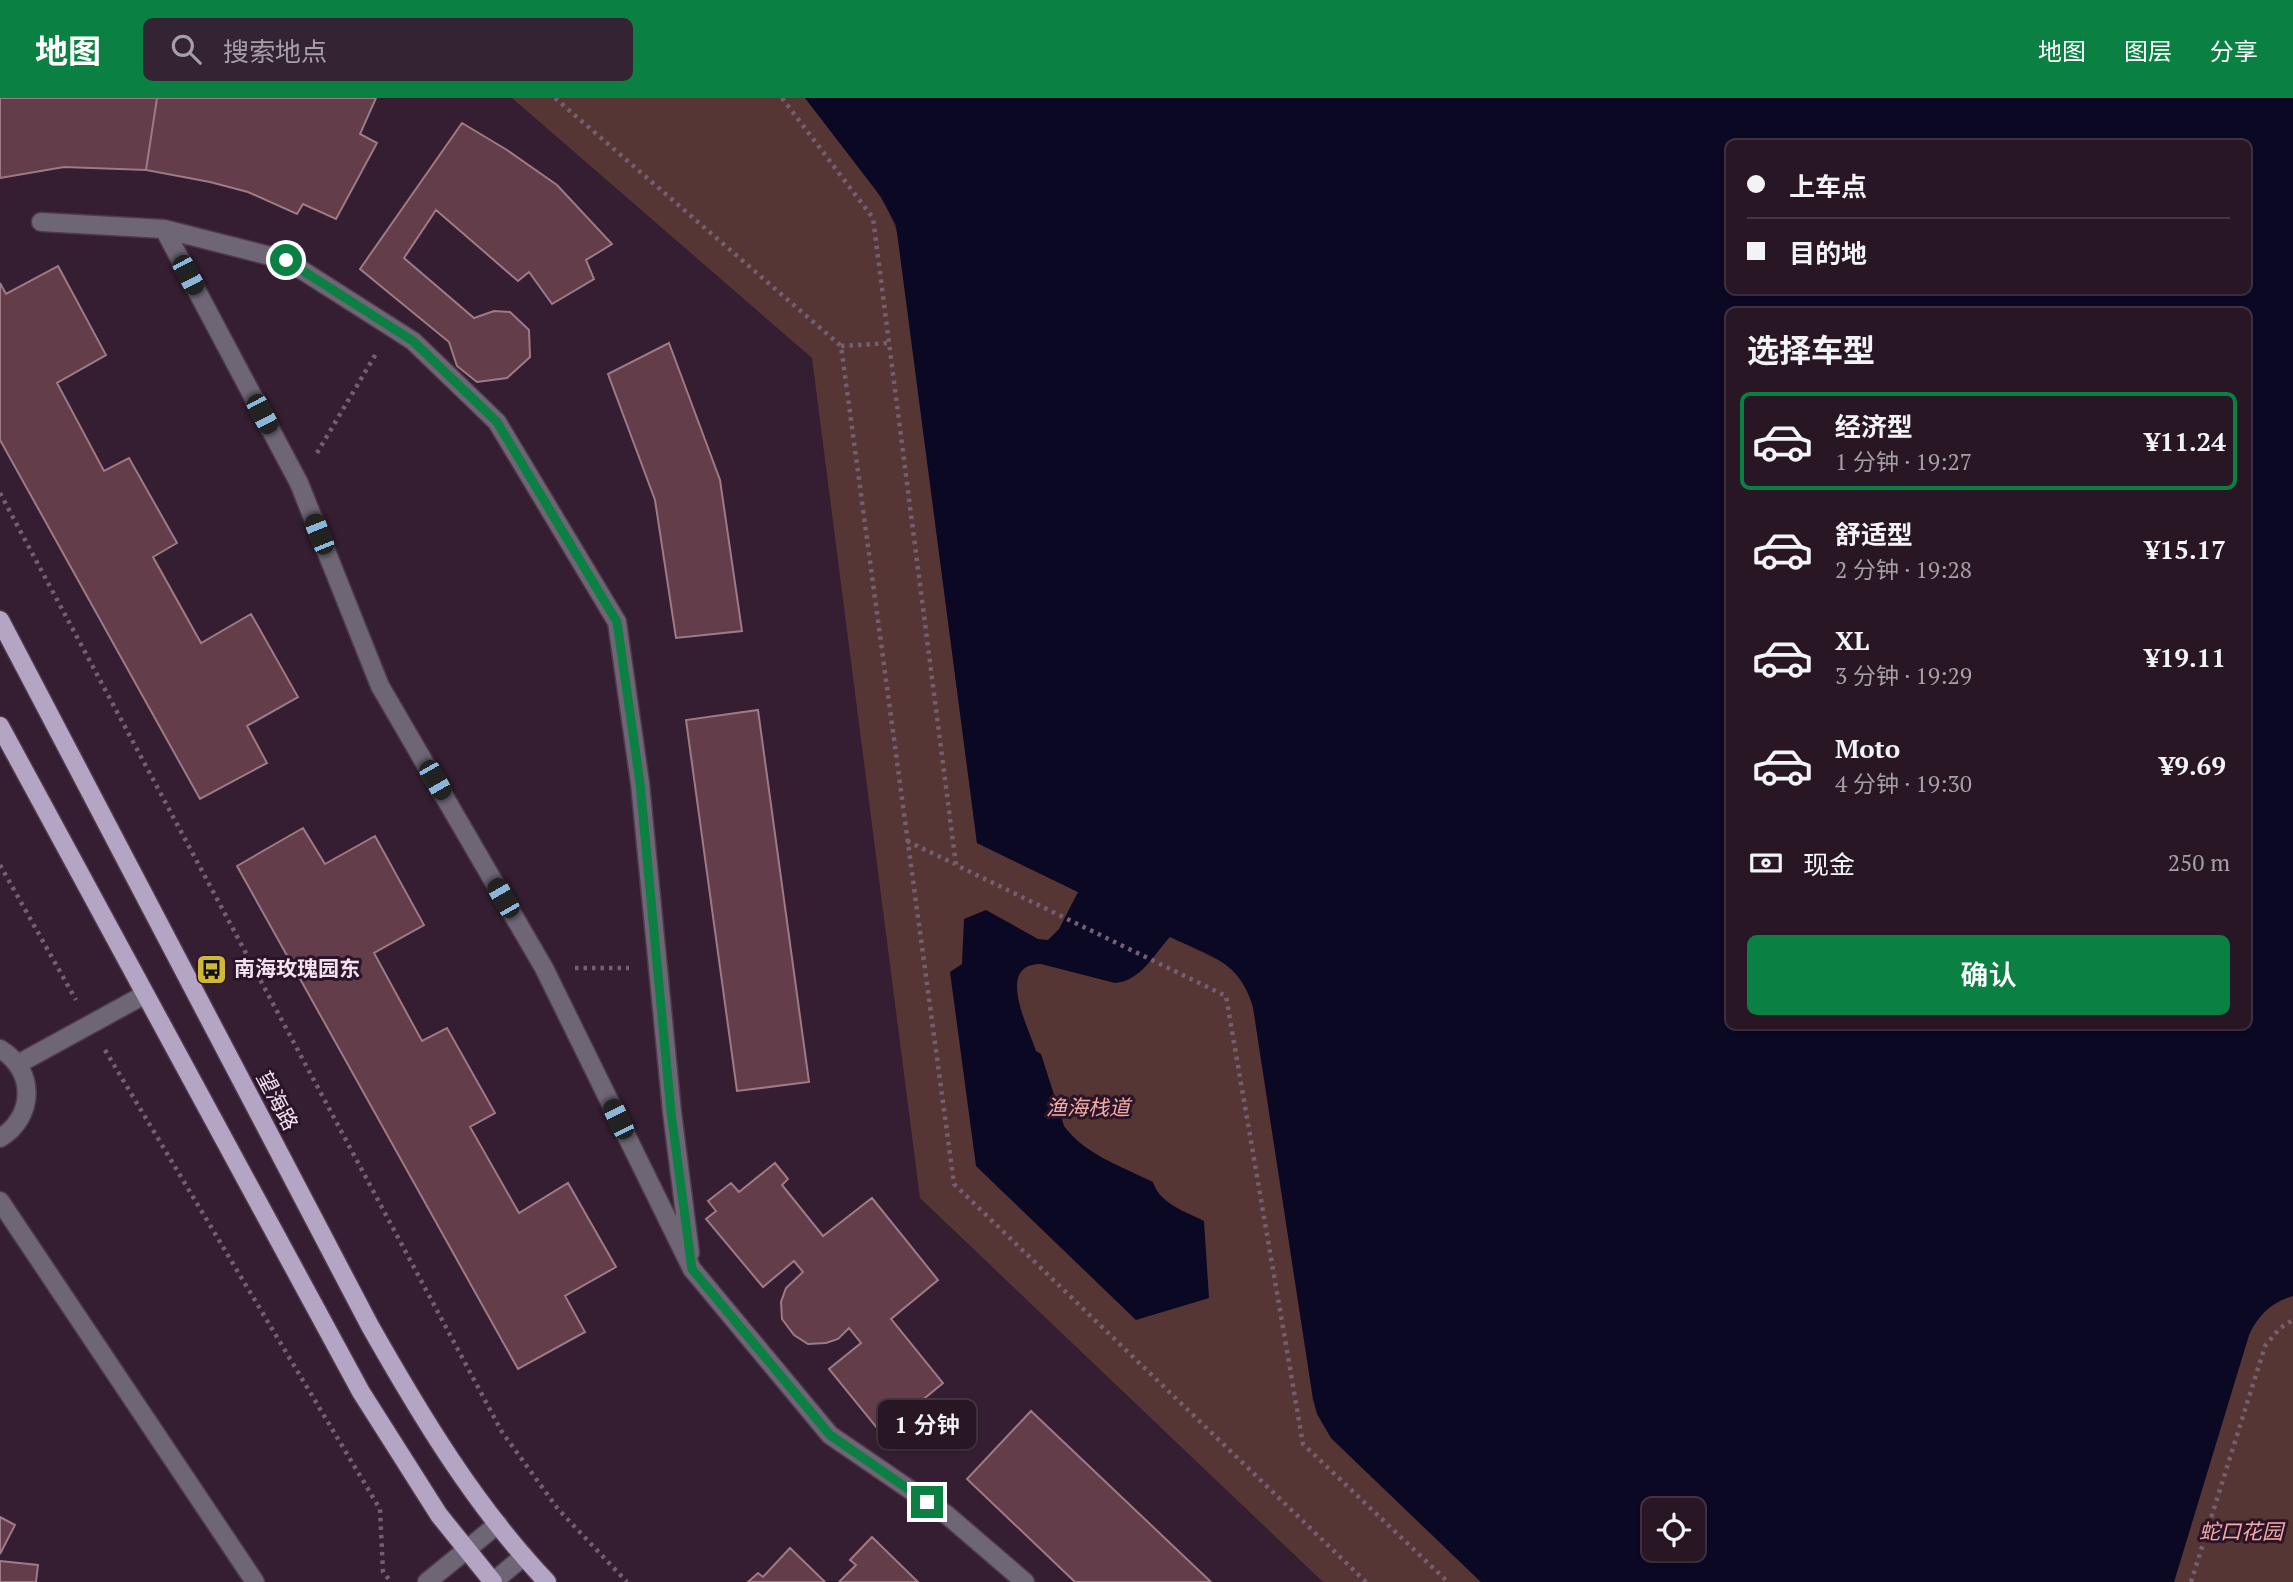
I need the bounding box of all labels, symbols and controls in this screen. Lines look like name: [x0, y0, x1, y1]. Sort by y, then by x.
search box: [143, 18, 633, 81]
text: 地图: [35, 29, 101, 72]
icon: search: [167, 30, 205, 68]
text: 搜索地点: [223, 34, 327, 68]
text: 地图: [2038, 35, 2086, 67]
text: 图层: [2124, 35, 2172, 67]
text: 分享: [2210, 35, 2258, 67]
text: 上车点: [1789, 169, 1867, 203]
text: 目的地: [1789, 236, 1867, 270]
route start: [270, 244, 302, 276]
car: [169, 252, 208, 298]
text: 选择车型: [1747, 329, 1875, 371]
car: [243, 391, 282, 437]
text: 经济型: [1835, 409, 1913, 443]
icon: car: [1751, 410, 1814, 473]
text: ¥11.24: [2145, 424, 2226, 458]
text: 1 分钟 · 19:27: [1835, 446, 1972, 477]
car: [302, 511, 337, 557]
text: 舒适型: [1835, 517, 1913, 551]
icon: car: [1751, 518, 1814, 581]
text: ¥15.17: [2145, 532, 2226, 566]
text: 2 分钟 · 19:28: [1835, 554, 1972, 585]
text: XL: [1835, 623, 1869, 657]
icon: car: [1751, 626, 1814, 689]
text: ¥19.11: [2145, 640, 2226, 674]
text: 3 分钟 · 19:29: [1835, 660, 1972, 691]
text: Moto: [1835, 731, 1900, 765]
icon: car: [1751, 734, 1814, 797]
text: ¥9.69: [2160, 748, 2226, 782]
car: [416, 757, 455, 803]
text: 4 分钟 · 19:30: [1835, 768, 1972, 799]
icon: cash: [1747, 844, 1785, 882]
text: 现金: [1803, 847, 1855, 881]
text: 250 m: [2168, 847, 2230, 878]
car: [484, 875, 523, 921]
button: 确认: [1747, 935, 2230, 1015]
bus stop icon: 南海玫瑰园东: [194, 952, 228, 986]
place label: 南海玫瑰园东: [234, 954, 360, 982]
street label: 望海路: [251, 1066, 305, 1135]
park label: 渔海栈道: [1046, 1093, 1133, 1121]
car: [600, 1096, 637, 1142]
callout: 1 分钟: [878, 1400, 976, 1450]
text: 1 分钟: [894, 1409, 960, 1440]
route end: [911, 1486, 943, 1518]
map controls: [1642, 1498, 1705, 1561]
button: locate: [1642, 1498, 1705, 1561]
park label: 蛇口花园: [2199, 1517, 2286, 1545]

